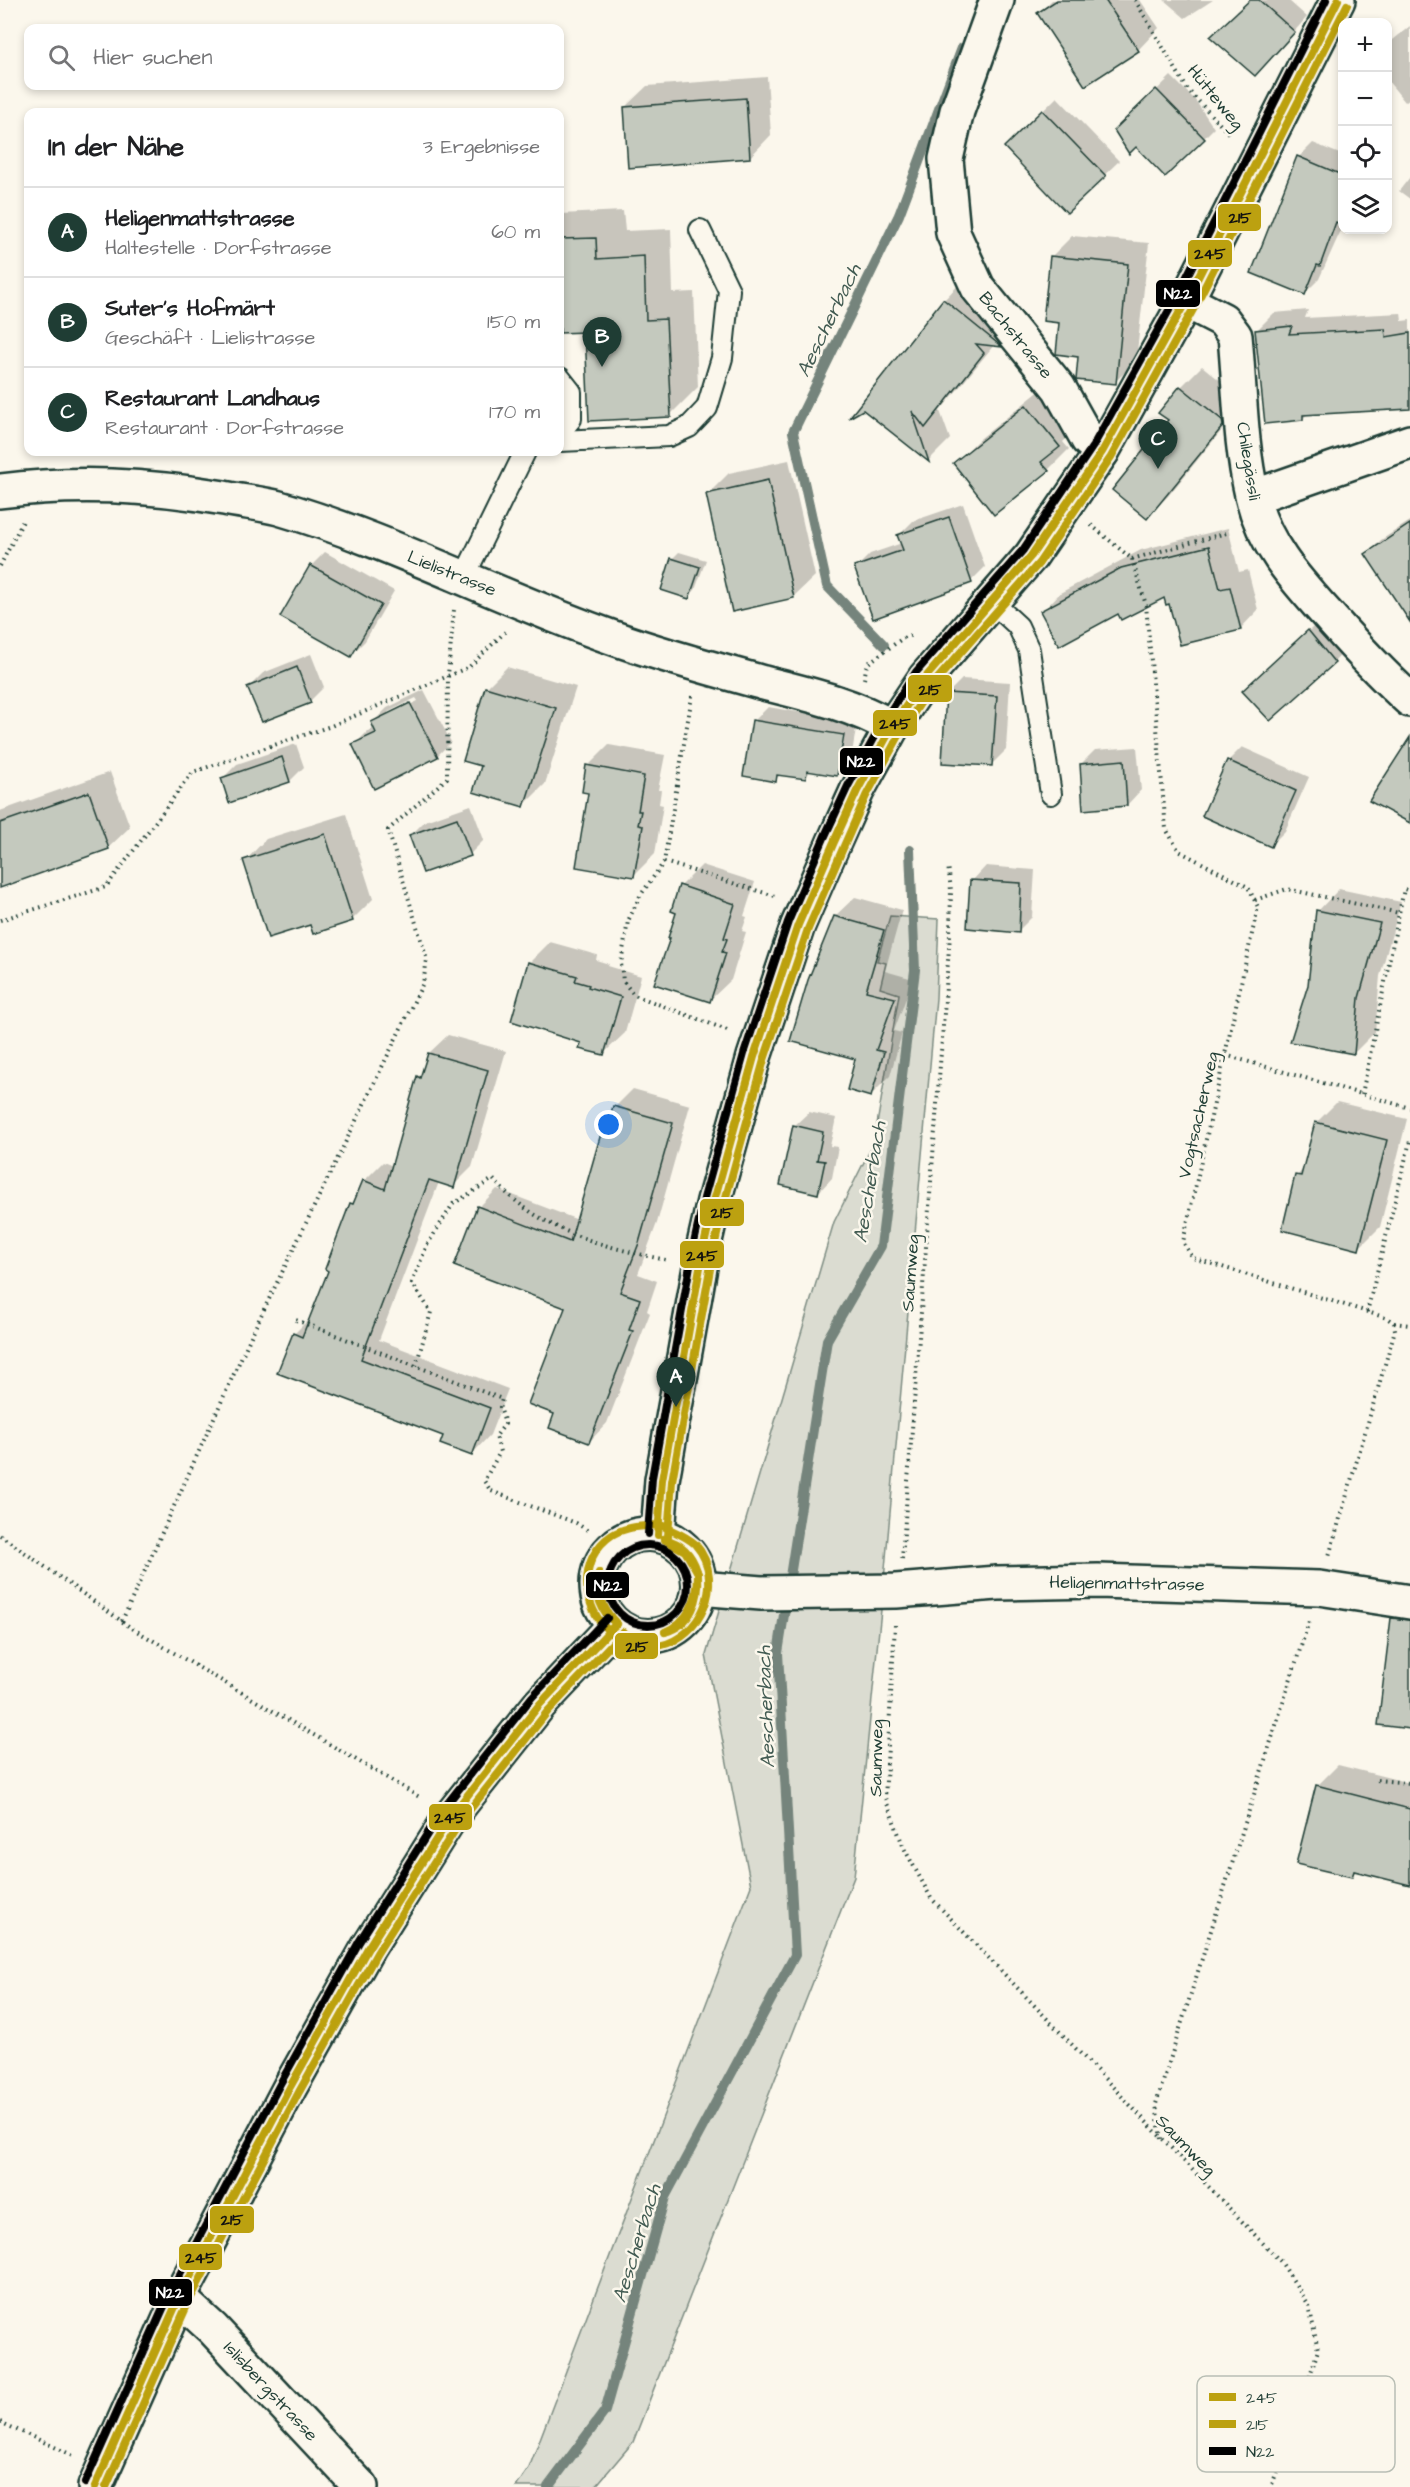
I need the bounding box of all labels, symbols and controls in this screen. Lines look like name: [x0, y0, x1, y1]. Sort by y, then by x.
map controls: [1338, 18, 1392, 234]
button: +: [1338, 18, 1392, 72]
search box: [24, 24, 564, 90]
icon: search: [45, 41, 78, 74]
text: Hier suchen: [93, 42, 212, 73]
street label: Hütteweg: [1181, 59, 1250, 136]
button: −: [1338, 72, 1392, 126]
button: locate: [1338, 126, 1392, 180]
text: In der Nähe: [48, 129, 184, 165]
text: 3 Ergebnisse: [423, 133, 540, 161]
button: layers: [1338, 180, 1392, 234]
text: Heligenmattstrasse: [105, 203, 295, 234]
line badge: 215: [1217, 203, 1262, 232]
text: 215: [1228, 207, 1252, 229]
text: A: [61, 218, 74, 246]
text: 60 m: [491, 218, 540, 246]
text: Haltestelle · Dorfstrasse: [105, 234, 332, 262]
line badge: 245: [1187, 239, 1233, 268]
text: 245: [1193, 243, 1226, 265]
water label: Aescherbach: [790, 258, 869, 381]
line badge: N22: [1155, 279, 1201, 308]
text: N22: [1164, 283, 1193, 305]
street label: Bachstrasse: [973, 286, 1059, 384]
text: Suter's Hofmärt: [105, 293, 275, 324]
text: B: [60, 308, 75, 336]
text: 150 m: [487, 308, 540, 336]
pin: B: [582, 318, 622, 367]
text: Geschäft · Lielistrasse: [105, 324, 315, 352]
text: Restaurant Landhaus: [105, 383, 320, 414]
text: C: [60, 398, 75, 426]
text: 170 m: [489, 398, 540, 426]
text: Restaurant · Dorfstrasse: [105, 414, 344, 442]
pin: C: [1138, 420, 1178, 469]
street label: Chilegässli: [1229, 420, 1267, 502]
street label: Lielistrasse: [404, 544, 500, 603]
line badge: 215: [907, 674, 953, 703]
text: 215: [918, 679, 942, 701]
line badge: 245: [872, 709, 918, 737]
text: 245: [878, 713, 911, 735]
line badge: N22: [839, 747, 884, 776]
text: N22: [847, 751, 876, 773]
street label: Vogtsacherweg: [1172, 1049, 1226, 1181]
your location: [594, 1110, 623, 1139]
water label: Aescherbach: [847, 1119, 894, 1245]
line badge: 215: [699, 1198, 745, 1227]
text: 215: [710, 1202, 734, 1224]
street label: Saumweg: [895, 1234, 927, 1313]
line badge: 245: [679, 1240, 725, 1269]
text: 245: [685, 1245, 718, 1267]
pin: A: [656, 1358, 696, 1407]
street label: Heligenmattstrasse: [1049, 1570, 1205, 1598]
line badge: N22: [585, 1571, 630, 1599]
text: N22: [594, 1575, 623, 1597]
line badge: 215: [614, 1632, 659, 1660]
text: 215: [625, 1636, 649, 1658]
water label: Aescherbach: [750, 1644, 782, 1768]
street label: Saumweg: [863, 1719, 891, 1797]
line badge: 245: [428, 1803, 473, 1831]
text: 245: [433, 1807, 466, 1829]
street label: Saumweg: [1149, 2109, 1222, 2183]
water label: Aescherbach: [606, 2180, 669, 2306]
line badge: 215: [209, 2205, 255, 2234]
text: 215: [220, 2209, 244, 2231]
line badge: 245: [178, 2243, 223, 2271]
text: 245: [184, 2247, 217, 2269]
line badge: N22: [148, 2278, 193, 2307]
text: N22: [156, 2282, 185, 2304]
street label: Islisbergstrasse: [217, 2336, 324, 2448]
legend: [1197, 2376, 1395, 2472]
text: 245: [1246, 2387, 1278, 2409]
text: 215: [1246, 2414, 1269, 2436]
text: N22: [1246, 2441, 1274, 2463]

